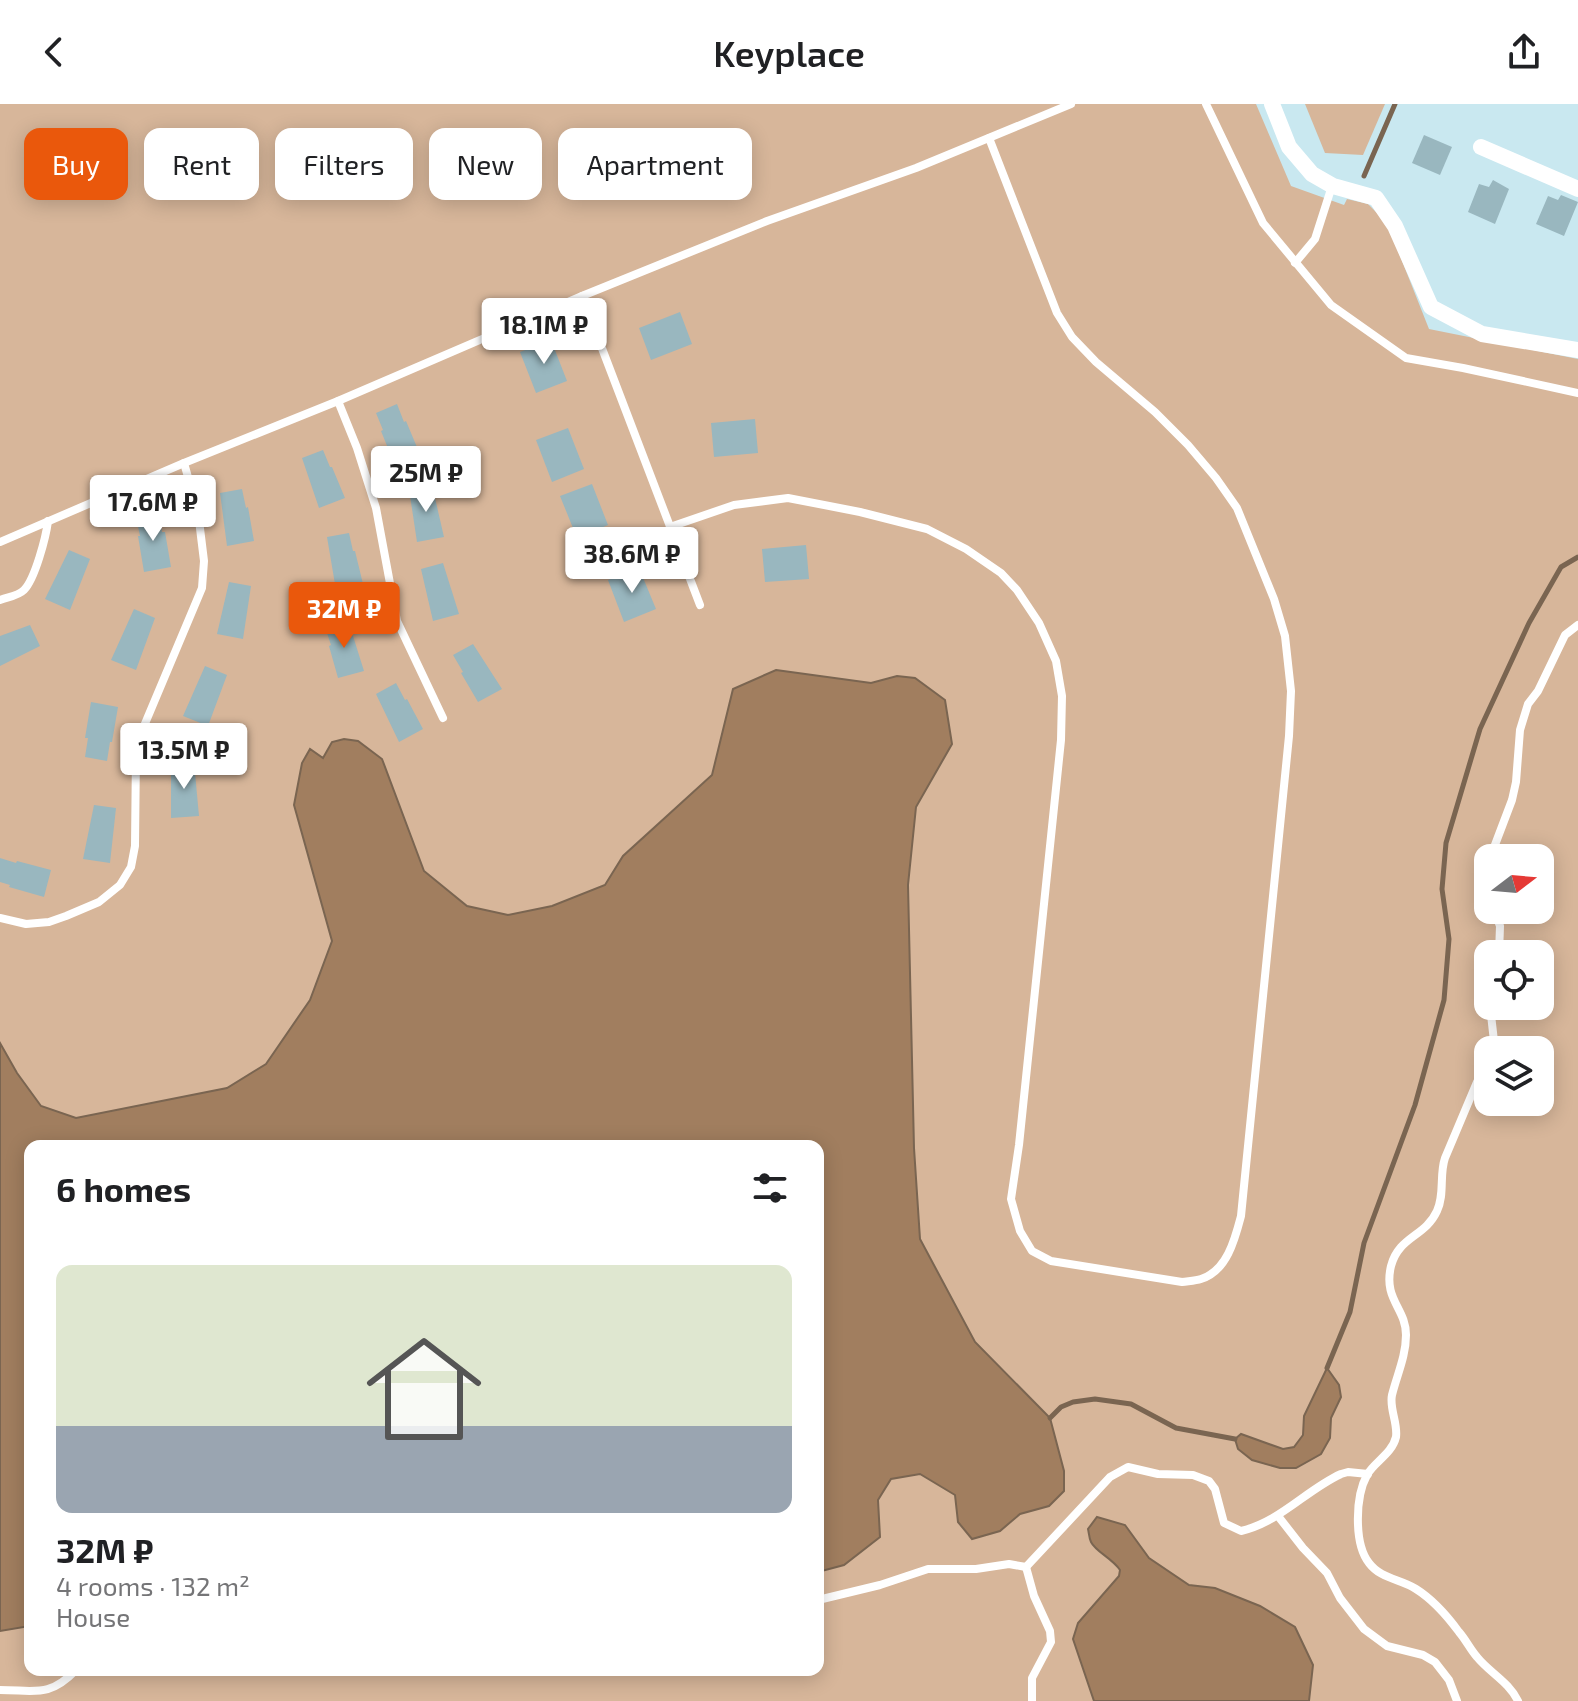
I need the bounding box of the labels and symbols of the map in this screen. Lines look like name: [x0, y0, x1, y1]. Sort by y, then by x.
pin: 18.1M ₽: [470, 298, 618, 366]
pin: 25M ₽: [370, 446, 482, 514]
pin: 17.6M ₽: [79, 475, 227, 543]
pin: 38.6M ₽: [558, 527, 706, 595]
pin: 32M ₽: [288, 582, 400, 650]
pin: 13.5M ₽: [110, 723, 258, 791]
north arrow: [1474, 844, 1554, 924]

